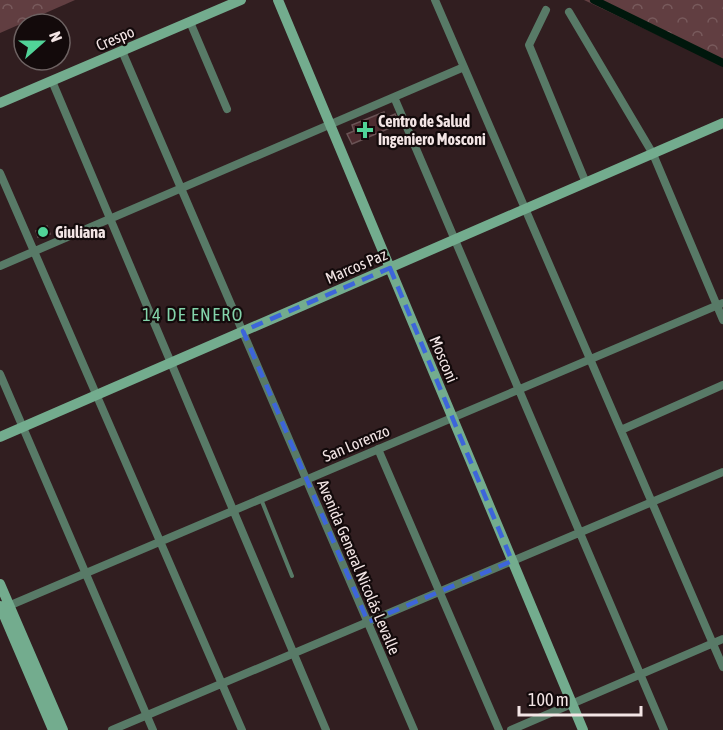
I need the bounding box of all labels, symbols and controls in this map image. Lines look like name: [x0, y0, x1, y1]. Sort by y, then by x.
north arrow: [12, 12, 72, 72]
street label: Crespo: [93, 22, 137, 55]
text: N: [46, 29, 66, 44]
place label: Centro de Salud Ingeniero Mosconi: [378, 112, 486, 148]
marker: Centro de Salud Ingeniero Mosconi: [356, 121, 374, 139]
place label: Giuliana: [55, 223, 105, 241]
marker: Giuliana: [36, 225, 50, 239]
street label: Marcos Paz: [323, 245, 390, 287]
district label: 14 DE ENERO: [142, 304, 244, 325]
street label: Mosconi: [426, 333, 462, 385]
street label: San Lorenzo: [320, 421, 392, 465]
street label: Avenida General Nicolás Levalle: [314, 477, 404, 657]
scale bar: [519, 679, 640, 717]
text: 100 m: [528, 689, 569, 710]

